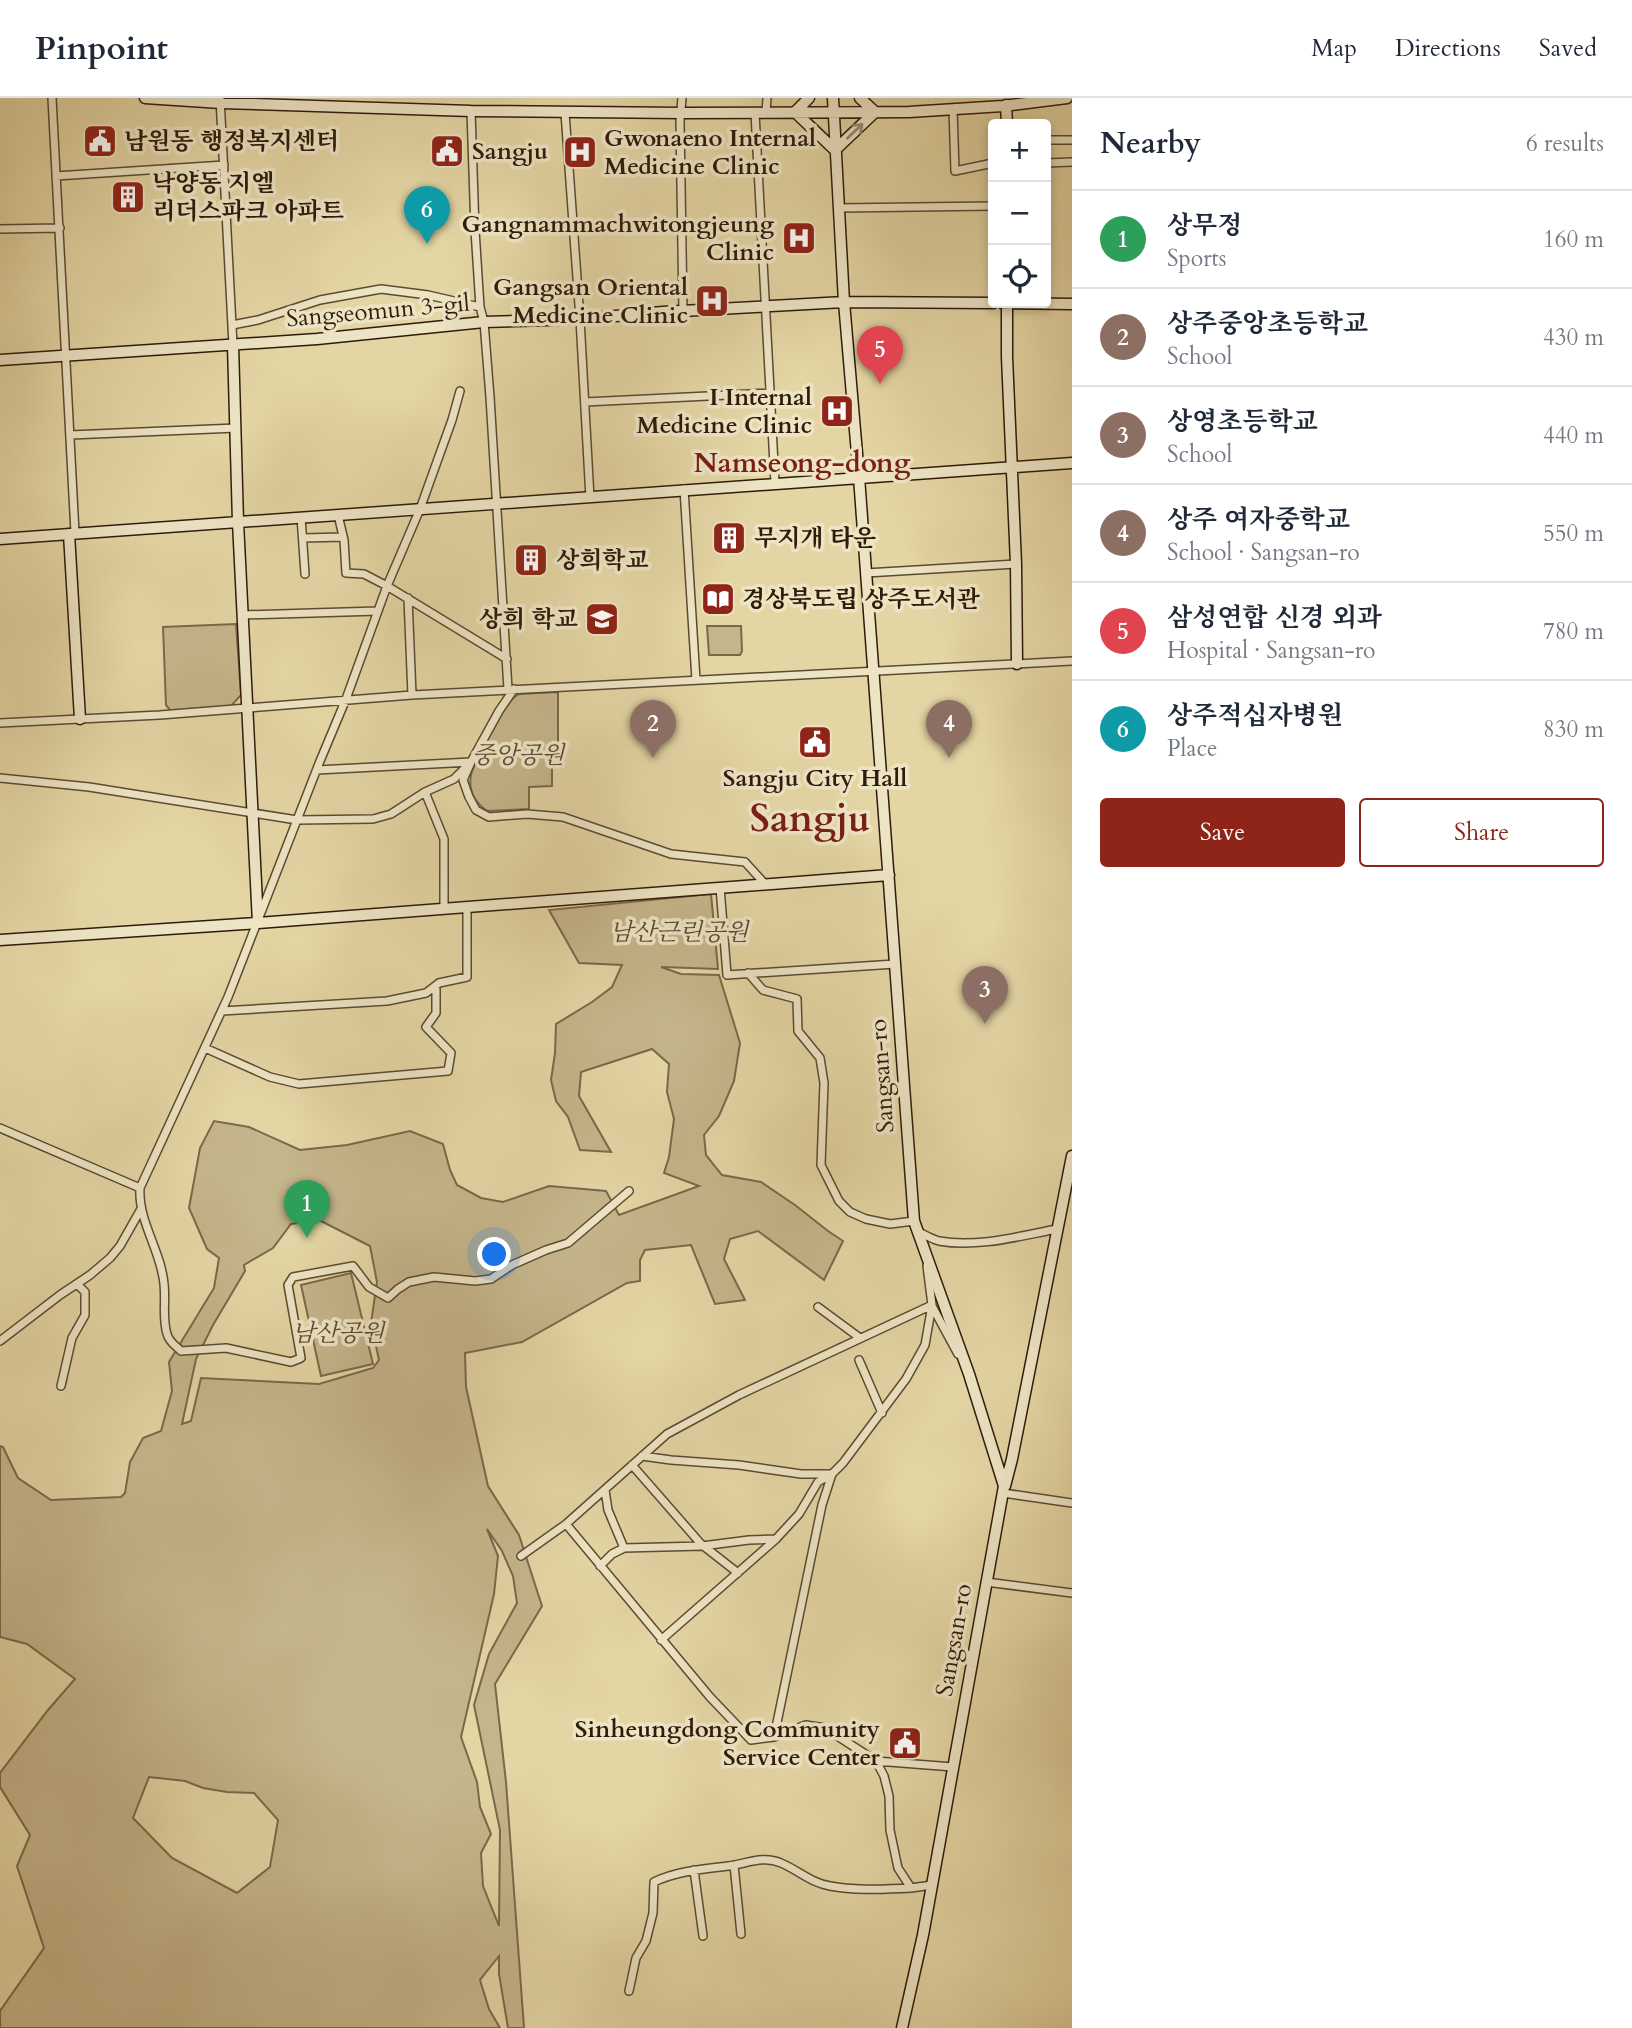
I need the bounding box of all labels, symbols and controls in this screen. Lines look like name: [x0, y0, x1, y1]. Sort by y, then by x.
text: Pinpoint: [35, 26, 168, 71]
text: Map: [1311, 32, 1357, 65]
text: Directions: [1395, 32, 1501, 65]
text: Saved: [1539, 32, 1597, 65]
map controls: [988, 119, 1051, 308]
button: +: [988, 119, 1051, 182]
public building icon: 남원동 행정복지센터: [81, 122, 119, 160]
place label: Gwonaeno Internal Medicine Clinic: [604, 122, 816, 183]
one-way arrow: [846, 123, 864, 139]
text: Nearby: [1100, 123, 1201, 164]
place label: 남원동 행정복지센터: [124, 125, 339, 158]
text: 6 results: [1526, 128, 1604, 159]
public building icon: Sangju: [428, 132, 466, 170]
hospital icon: Gwonaeno Internal Medicine Clinic: [561, 133, 599, 171]
place label: Sangju: [472, 135, 548, 168]
place label: 낙양동 지엘 리더스파크 아파트: [152, 167, 344, 228]
building icon: 낙양동 지엘 리더스파크 아파트: [109, 178, 147, 216]
button: −: [988, 182, 1051, 245]
pin: 6: [404, 186, 450, 244]
place label: Gangnammachwitongjeung Clinic: [461, 208, 775, 269]
text: 상무정: [1167, 208, 1242, 243]
hospital icon: Gangnammachwitongjeung Clinic: [780, 219, 818, 257]
text: 1: [1117, 224, 1129, 255]
text: 160 m: [1543, 224, 1604, 255]
text: Sports: [1167, 243, 1227, 274]
button: locate: [988, 245, 1051, 308]
place label: Gangsan Oriental Medicine Clinic: [493, 271, 688, 332]
hospital icon: Gangsan Oriental Medicine Clinic: [693, 282, 731, 320]
street label: Sangseomun 3-gil: [285, 287, 471, 335]
text: 상주중앙초등학교: [1167, 306, 1368, 341]
text: 2: [1117, 322, 1129, 353]
text: 430 m: [1543, 322, 1604, 353]
pin: 5: [857, 326, 903, 384]
text: School: [1167, 341, 1232, 372]
place label: I Internal Medicine Clinic: [636, 381, 812, 442]
hospital icon: I Internal Medicine Clinic: [818, 392, 856, 430]
text: 상영초등학교: [1167, 404, 1318, 439]
text: 3: [1117, 420, 1129, 451]
text: 440 m: [1543, 420, 1604, 451]
text: School: [1167, 439, 1232, 470]
district label: Namseong-dong: [693, 444, 911, 482]
text: 상주 여자중학교: [1167, 502, 1350, 537]
text: 4: [1117, 518, 1129, 549]
text: 550 m: [1543, 518, 1604, 549]
building icon: 무지개 타운: [710, 519, 748, 557]
place label: 무지개 타운: [754, 522, 876, 555]
text: School · Sangsan-ro: [1167, 537, 1360, 568]
building icon: 상희학교: [512, 541, 550, 579]
place label: 상희학교: [556, 544, 649, 577]
library icon: 경상북도립 상주도서관: [699, 580, 737, 618]
place label: 경상북도립 상주도서관: [742, 583, 980, 616]
school or university icon: 상희 학교: [583, 600, 621, 638]
text: 삼성연합 신경 외과: [1167, 600, 1382, 635]
place label: 상희 학교: [479, 603, 578, 636]
text: 5: [1117, 616, 1129, 647]
text: 780 m: [1543, 616, 1604, 647]
text: Hospital · Sangsan-ro: [1167, 635, 1376, 666]
text: 상주적십자병원: [1167, 698, 1343, 733]
pin: 2: [630, 700, 676, 758]
pin: 4: [926, 700, 972, 758]
text: 6: [1117, 714, 1129, 745]
text: 830 m: [1543, 714, 1604, 745]
public building icon: Sangju City Hall: [796, 723, 834, 761]
text: Place: [1167, 733, 1217, 764]
park label: 중앙공원: [472, 739, 566, 772]
place label: Sangju City Hall: [723, 762, 907, 795]
district label: Sangju: [750, 793, 870, 845]
button: Save: [1100, 798, 1345, 867]
button: Share: [1359, 798, 1604, 867]
park label: 남산근린공원: [609, 916, 750, 949]
pin: 3: [962, 966, 1008, 1024]
street label: Sangsan-ro: [862, 1018, 902, 1134]
pin: 1: [284, 1180, 330, 1238]
your location: [477, 1237, 511, 1271]
park label: 남산공원: [292, 1317, 386, 1350]
street label: Sangsan-ro: [928, 1581, 980, 1699]
place label: Sinheungdong Community Service Center: [575, 1713, 880, 1774]
public building icon: Sinheungdong Community Service Center: [886, 1724, 924, 1762]

